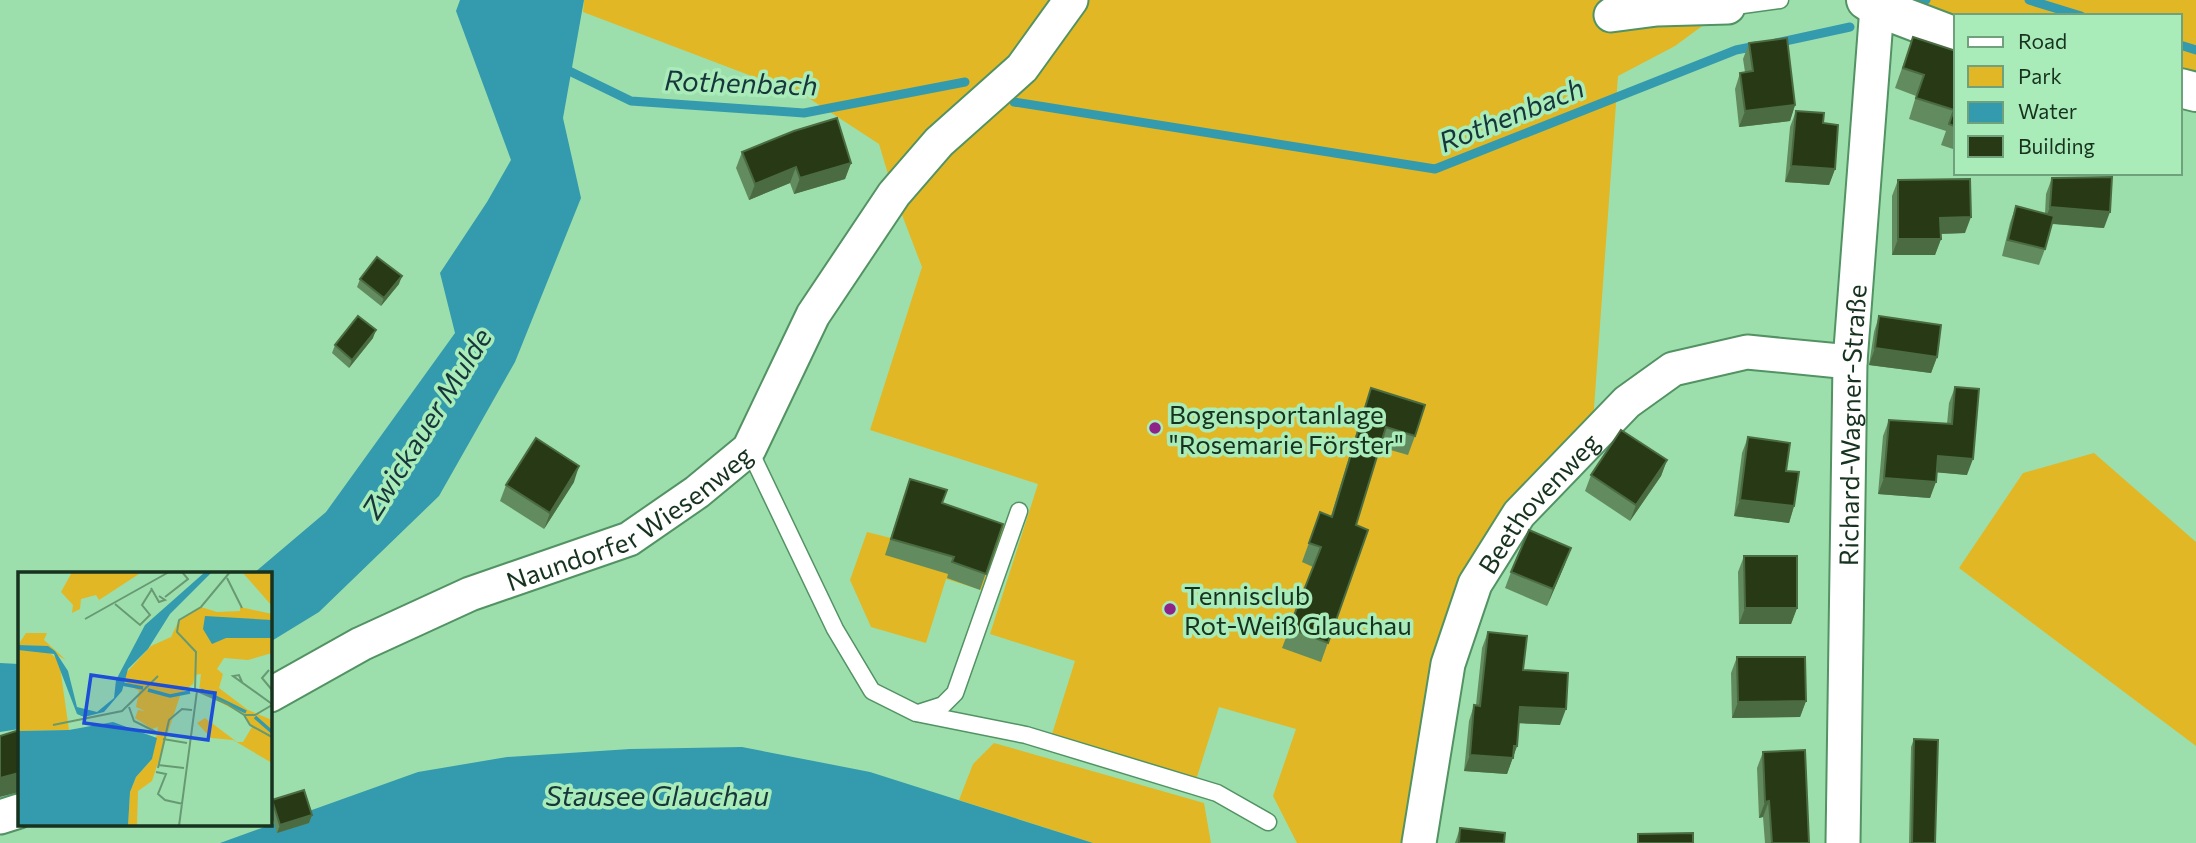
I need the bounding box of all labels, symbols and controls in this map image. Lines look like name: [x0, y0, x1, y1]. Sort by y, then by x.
legend: [1954, 14, 2182, 175]
text: Road: [2018, 28, 2067, 53]
water label: Rothenbach: [664, 62, 818, 102]
text: Park: [2018, 63, 2062, 88]
water label: Rothenbach: [1433, 69, 1589, 159]
text: Water: [2018, 98, 2077, 123]
text: Building: [2018, 133, 2095, 158]
street label: Richard-Wagner-Straße: [1832, 283, 1871, 566]
water label: Zwickauer Mulde: [353, 321, 498, 525]
place label: Bogensportanlage "Rosemarie Förster": [1169, 398, 1404, 459]
marker: Bogensportanlage "Rosemarie Förster": [1147, 420, 1163, 436]
street label: Beethovenweg: [1470, 426, 1605, 579]
street label: Naundorfer Wiesenweg: [502, 438, 757, 596]
inset map: [18, 572, 271, 826]
place label: Tennisclub Rot-Weiß Glauchau: [1184, 579, 1412, 640]
marker: Tennisclub Rot-Weiß Glauchau: [1162, 601, 1178, 617]
water label: Stausee Glauchau: [545, 778, 769, 812]

